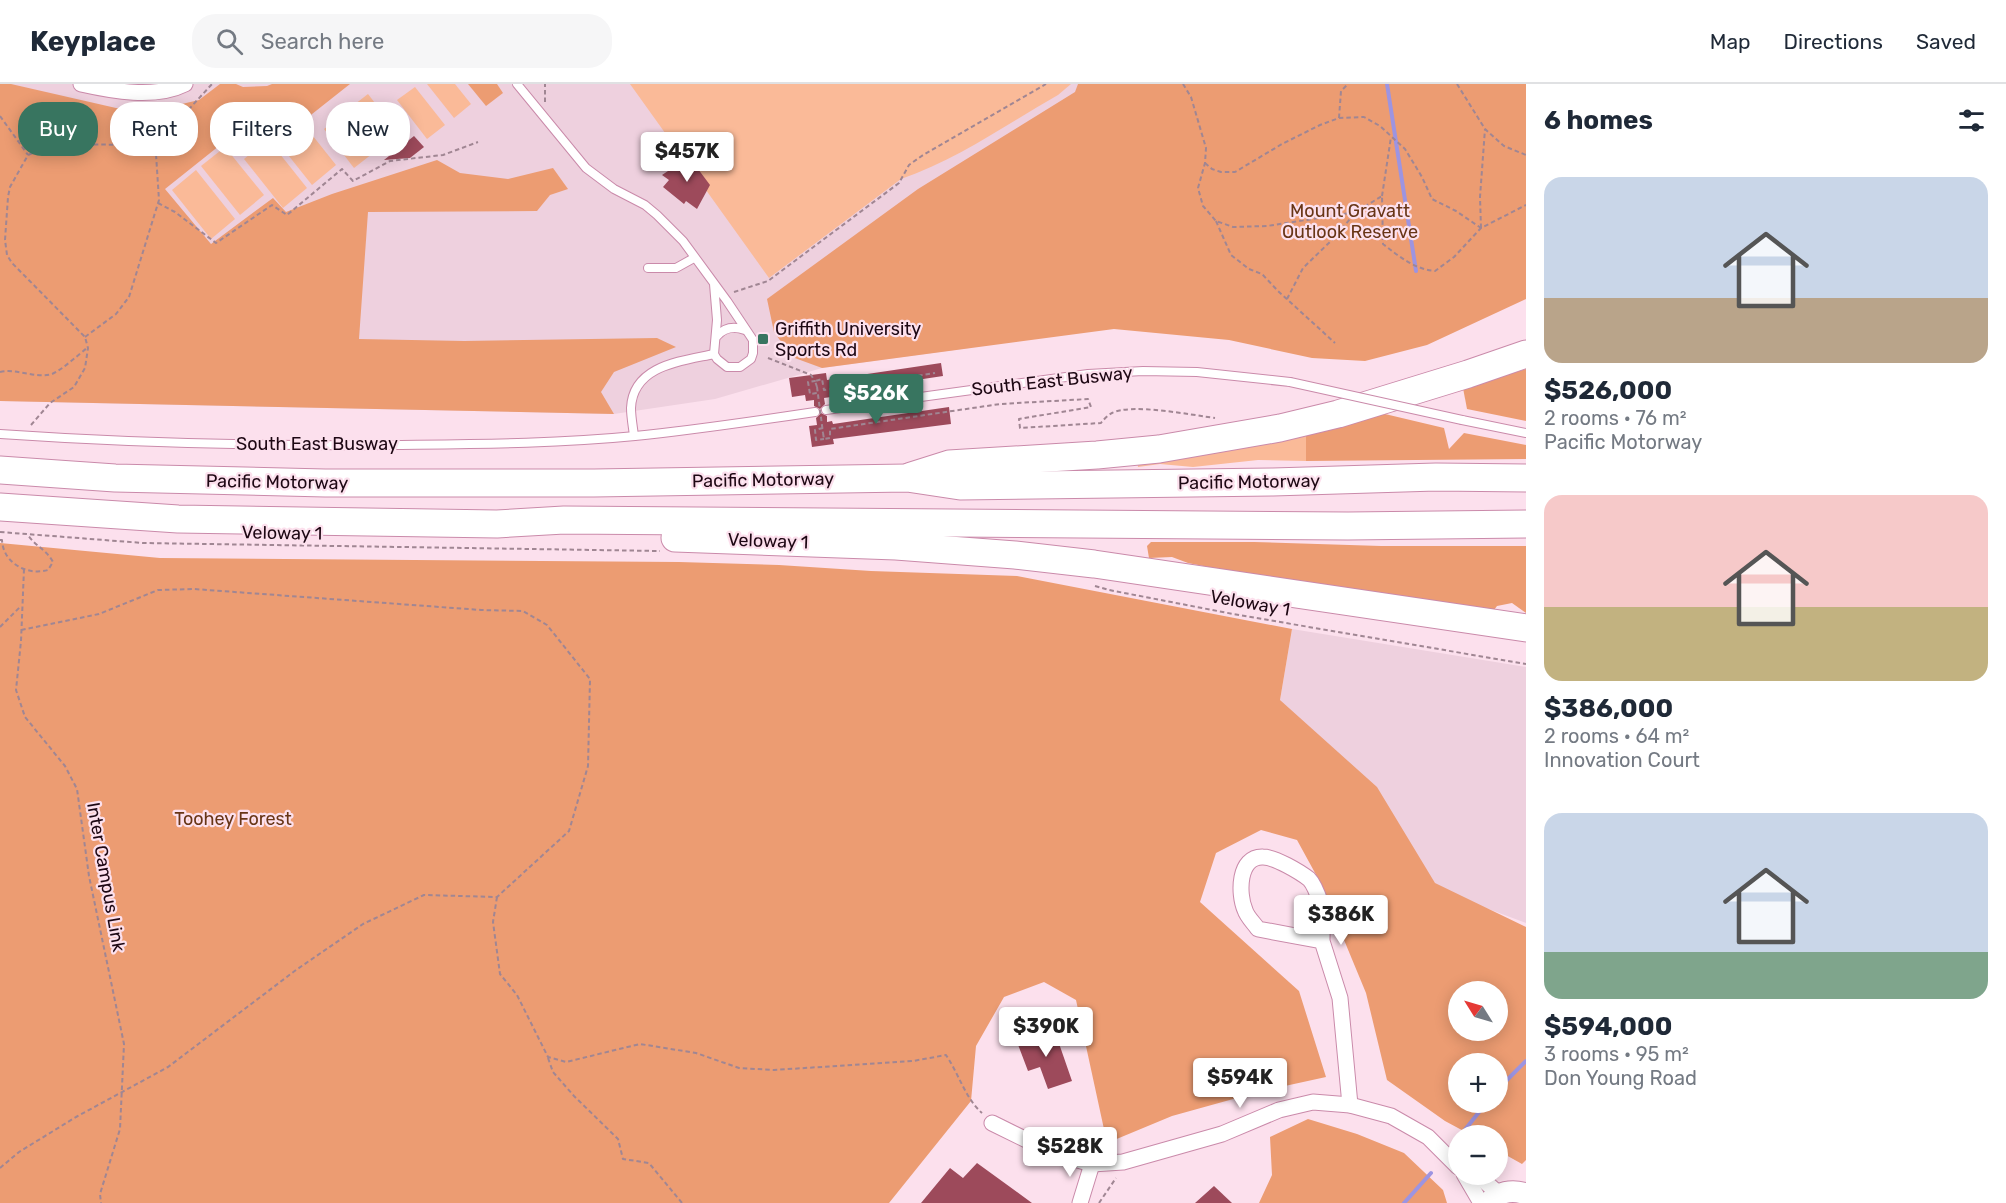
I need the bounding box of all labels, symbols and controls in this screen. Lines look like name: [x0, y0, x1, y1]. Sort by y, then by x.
search box: [192, 14, 612, 68]
text: Keyplace: [30, 25, 156, 58]
icon: search: [213, 25, 246, 58]
text: Search here: [261, 28, 384, 55]
text: Map: [1710, 29, 1751, 54]
text: Directions: [1784, 29, 1883, 54]
text: Saved: [1916, 29, 1976, 54]
chip: Buy: [18, 102, 98, 156]
chip: Rent: [110, 102, 198, 156]
chip: Filters: [210, 102, 314, 156]
chip: New: [326, 102, 410, 156]
icon: filters: [1955, 104, 1988, 137]
text: 6 homes: [1544, 105, 1653, 136]
pin: $457K: [645, 132, 729, 183]
text: $457K: [655, 139, 719, 163]
park label: Mount Gravatt Outlook Reserve: [1282, 200, 1418, 243]
icon: home: [1712, 216, 1820, 324]
place label: Griffith University Sports Rd: [775, 318, 921, 361]
marker: Griffith University Sports Rd: [756, 332, 770, 346]
street label: South East Busway: [970, 362, 1134, 400]
pin: $526K: [834, 374, 918, 425]
text: $526,000: [1544, 375, 1672, 406]
text: $526K: [843, 381, 909, 405]
text: 2 rooms · 76 m²: [1544, 406, 1687, 430]
text: Pacific Motorway: [1544, 430, 1702, 454]
street label: South East Busway: [236, 433, 398, 455]
street label: Pacific Motorway: [692, 468, 834, 492]
street label: Pacific Motorway: [206, 470, 348, 494]
street label: Pacific Motorway: [1178, 470, 1320, 494]
street label: Veloway 1: [241, 521, 323, 545]
street label: Veloway 1: [727, 529, 809, 553]
icon: home: [1712, 534, 1820, 642]
street label: Veloway 1: [1208, 585, 1292, 621]
text: $386,000: [1544, 693, 1673, 724]
text: 2 rooms · 64 m²: [1544, 724, 1689, 748]
text: Innovation Court: [1544, 748, 1700, 772]
street label: Inter Campus Link: [82, 801, 130, 954]
park label: Toohey Forest: [174, 808, 292, 830]
icon: home: [1712, 852, 1820, 960]
pin: $386K: [1299, 895, 1383, 946]
text: $386K: [1308, 902, 1374, 926]
north arrow: [1448, 981, 1508, 1041]
map controls: [1448, 981, 1508, 1185]
pin: $390K: [1004, 1007, 1088, 1058]
text: $594,000: [1544, 1011, 1672, 1042]
text: $390K: [1013, 1014, 1079, 1038]
text: 3 rooms · 95 m²: [1544, 1042, 1689, 1066]
button: +: [1448, 1053, 1508, 1113]
pin: $594K: [1198, 1058, 1282, 1109]
text: $594K: [1207, 1065, 1273, 1089]
text: Don Young Road: [1544, 1066, 1697, 1090]
button: −: [1448, 1125, 1508, 1185]
pin: $528K: [1028, 1127, 1112, 1178]
text: $528K: [1037, 1134, 1103, 1158]

